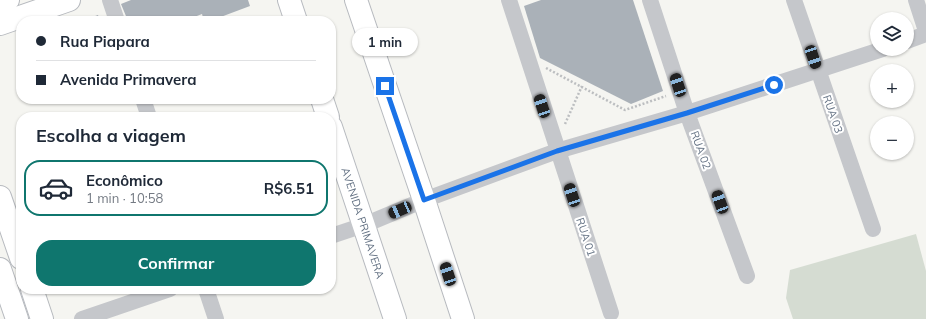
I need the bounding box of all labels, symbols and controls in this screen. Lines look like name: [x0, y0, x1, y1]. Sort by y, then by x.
map controls: [870, 12, 914, 160]
button: layers: [870, 12, 914, 56]
callout: 1 min: [352, 28, 418, 56]
text: Rua Piapara: [60, 32, 150, 51]
text: 1 min: [368, 34, 402, 50]
car: [803, 44, 823, 70]
button: +: [870, 64, 914, 108]
text: Avenida Primavera: [60, 70, 196, 89]
car: [669, 72, 687, 98]
route start: [765, 76, 783, 94]
route end: [376, 77, 394, 95]
car: [533, 93, 551, 119]
street label: RUA 03: [820, 93, 846, 135]
button: −: [870, 116, 914, 160]
text: Escolha a viagem: [36, 124, 186, 147]
street label: RUA 02: [688, 129, 715, 171]
street label: AVENIDA PRIMAVERA: [338, 166, 388, 280]
icon: car: [38, 170, 74, 206]
text: Econômico: [86, 171, 163, 190]
text: R$6.51: [264, 179, 314, 198]
car: [563, 182, 581, 208]
car: [710, 189, 730, 215]
text: 1 min · 10:58: [86, 190, 163, 206]
car: [387, 200, 413, 220]
street label: RUA 01: [573, 216, 599, 258]
button: Confirmar: [36, 240, 316, 286]
car: [439, 261, 457, 287]

